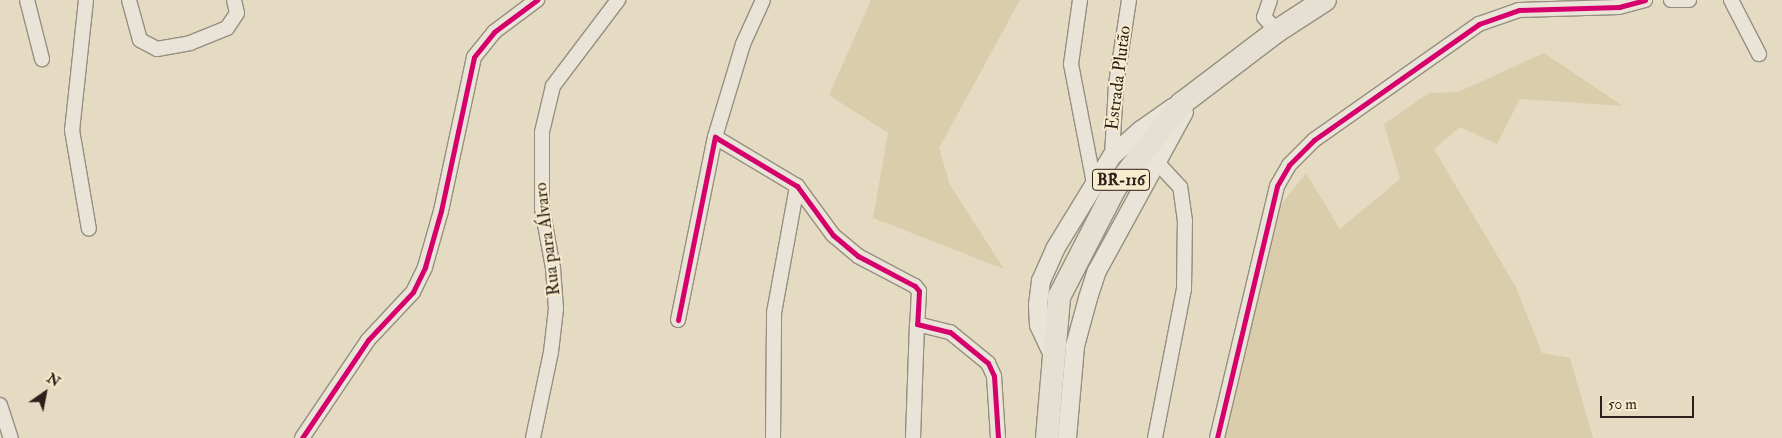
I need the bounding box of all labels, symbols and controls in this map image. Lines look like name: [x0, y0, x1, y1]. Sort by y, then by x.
street label: Estrada Plutão: [1102, 24, 1136, 132]
road number: BR-116: [1091, 166, 1151, 194]
street label: Rua para Álvaro: [530, 181, 566, 297]
north arrow: [20, 368, 70, 418]
text: N: [44, 369, 63, 391]
scale bar: [1602, 386, 1696, 418]
text: 50 m: [1608, 395, 1637, 414]

